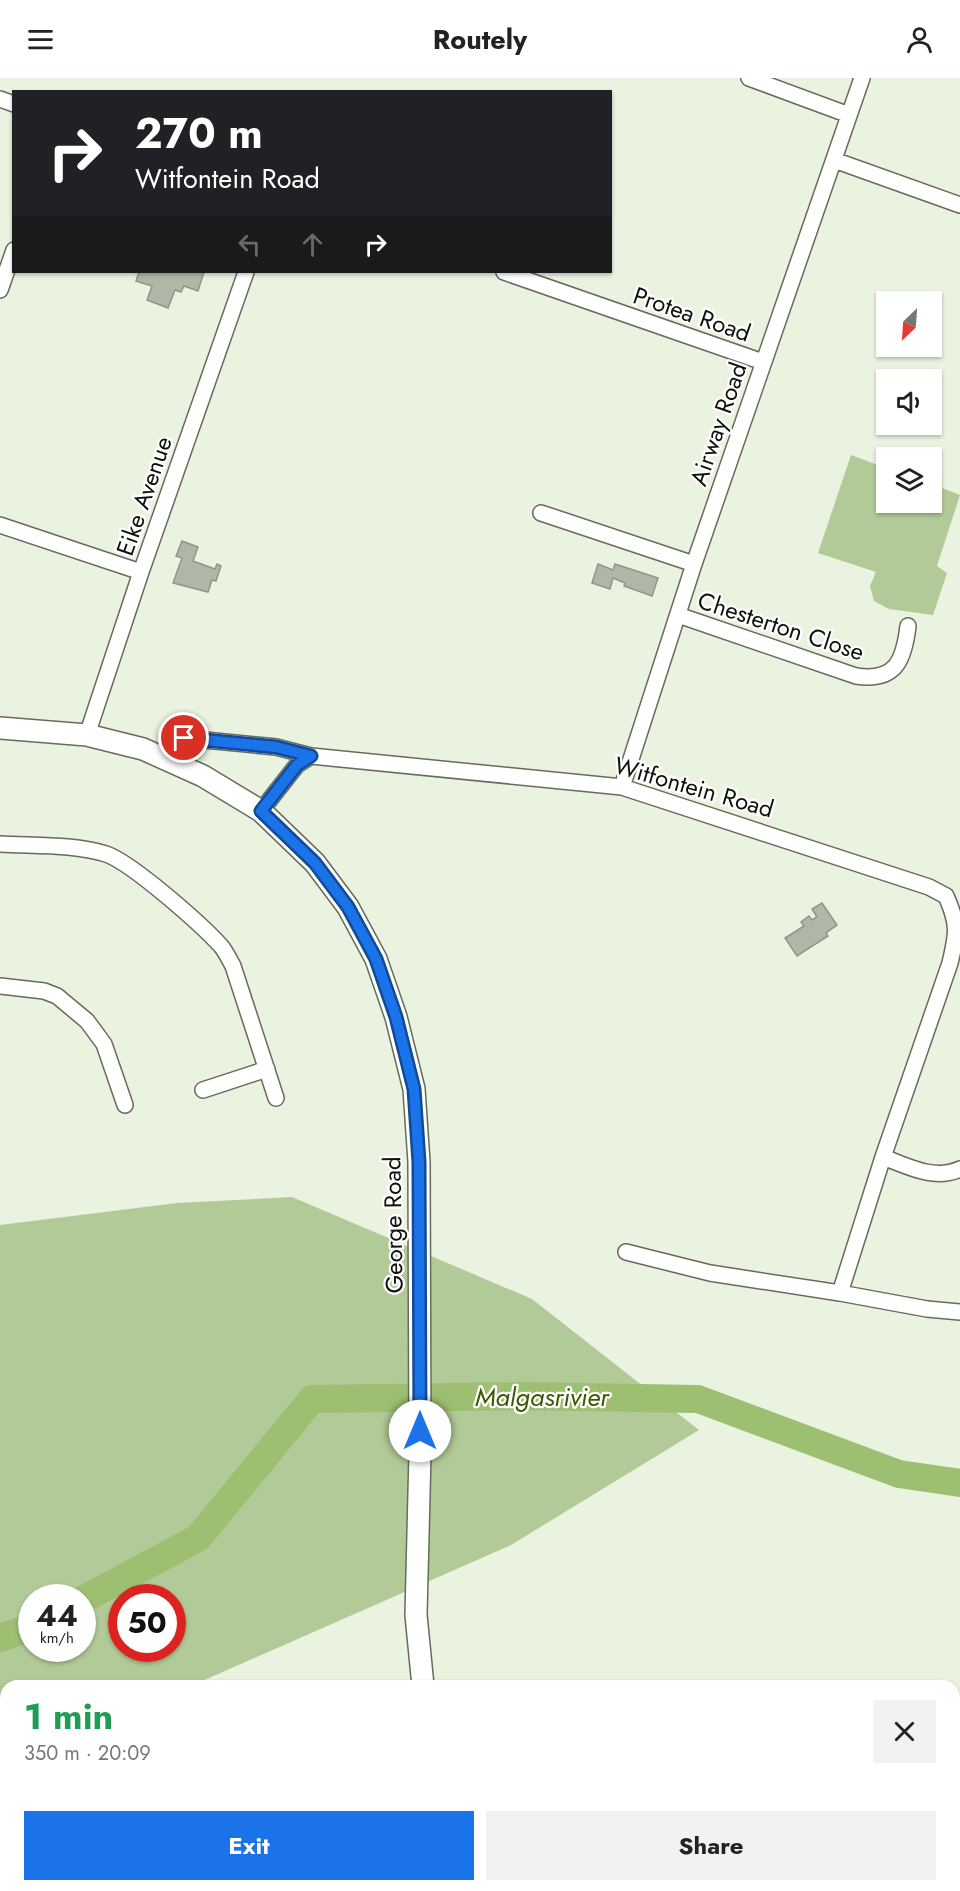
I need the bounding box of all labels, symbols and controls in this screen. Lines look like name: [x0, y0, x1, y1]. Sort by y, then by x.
text: Routely: [433, 20, 527, 59]
icon: menu: [24, 23, 57, 56]
icon: person: [903, 23, 936, 56]
text: 270 m: [135, 103, 263, 164]
icon: right: [36, 114, 114, 192]
text: Witfontein Road: [135, 159, 320, 198]
icon: left: [233, 228, 266, 261]
icon: ahead: [296, 228, 329, 261]
icon: right: [359, 228, 392, 261]
street label: Protea Road: [628, 278, 756, 350]
north arrow: [876, 291, 942, 357]
map controls: [876, 291, 942, 513]
street label: Airway Road: [681, 358, 755, 490]
button: sound: [876, 369, 942, 435]
street label: Eike Avenue: [107, 432, 181, 560]
button: layers: [876, 447, 942, 513]
street label: Chesterton Close: [693, 583, 869, 669]
pin: [158, 712, 209, 763]
icon: arrive: [167, 721, 200, 754]
street label: Witfontein Road: [610, 748, 778, 826]
street label: George Road: [374, 1156, 412, 1294]
water label: Malgasrivier: [475, 1378, 610, 1416]
position arrow: [388, 1399, 452, 1463]
speed limit sign: 50: [108, 1584, 186, 1662]
text: 44: [36, 1594, 78, 1637]
text: km/h: [40, 1627, 74, 1649]
text: 1 min: [24, 1690, 113, 1742]
button: close: [873, 1700, 936, 1763]
text: 350 m · 20:09: [24, 1739, 151, 1768]
button: Exit: [24, 1811, 474, 1880]
button: Share: [486, 1811, 936, 1880]

